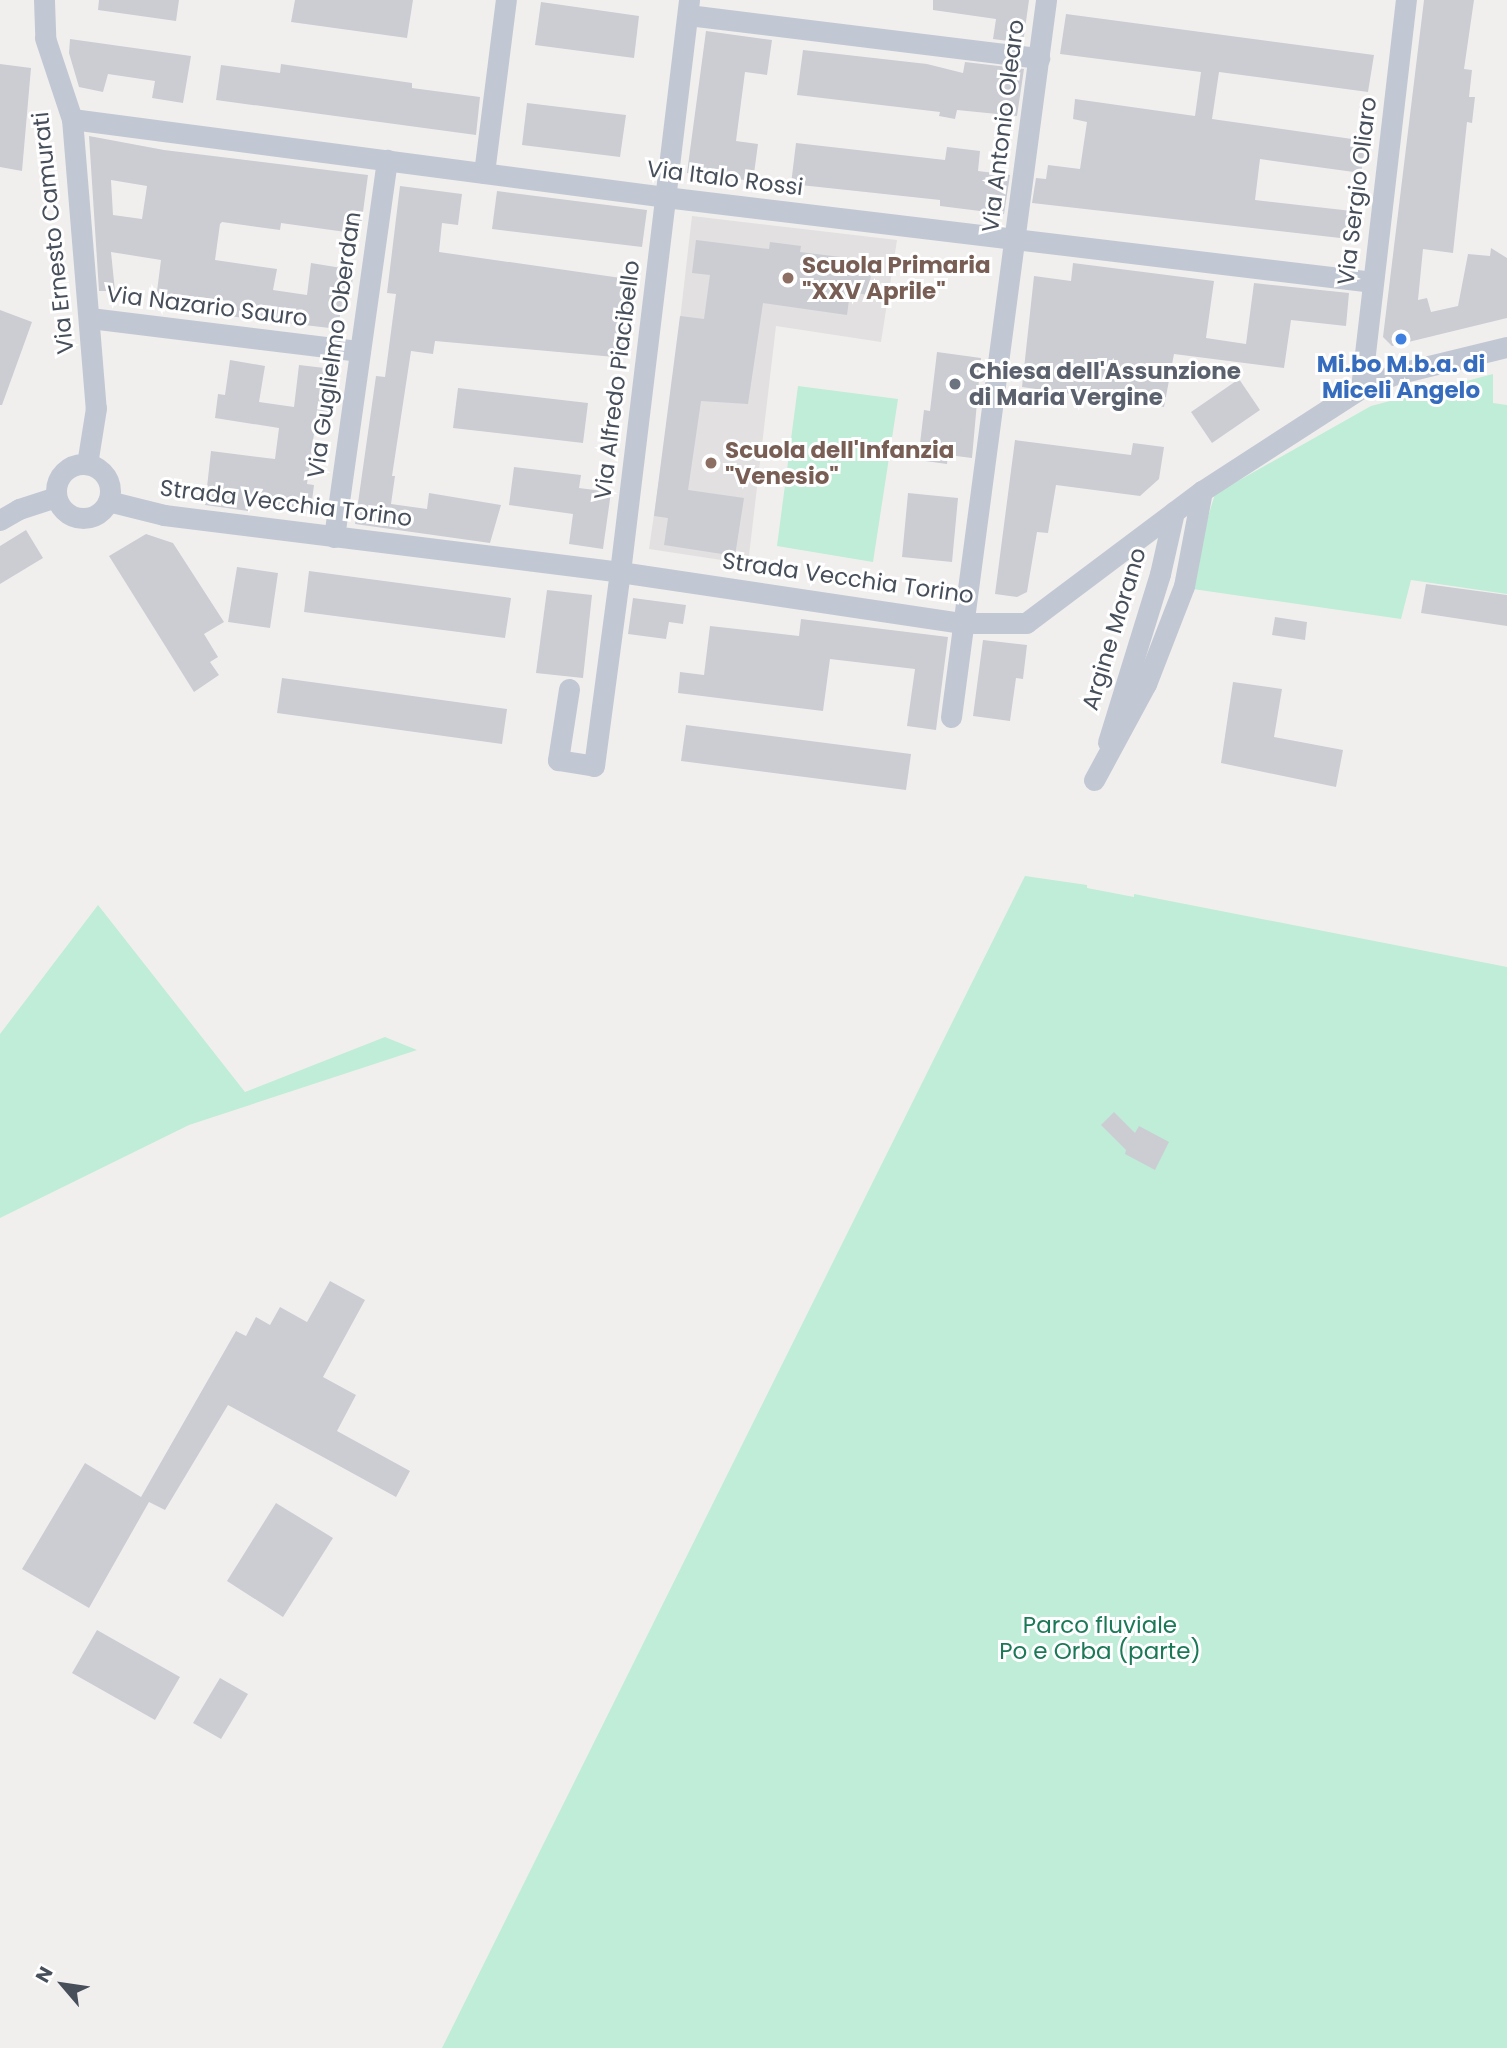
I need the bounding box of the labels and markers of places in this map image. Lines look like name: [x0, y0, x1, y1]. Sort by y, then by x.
place label: Scuola Primaria "XXV Aprile": [802, 251, 991, 305]
marker: Scuola Primaria "XXV Aprile": [780, 270, 796, 286]
marker: Mi.bo M.b.a. di Miceli Angelo: [1393, 331, 1409, 347]
place label: Mi.bo M.b.a. di Miceli Angelo: [1317, 350, 1485, 404]
place label: Chiesa dell'Assunzione di Maria Vergine: [969, 357, 1241, 411]
marker: Chiesa dell'Assunzione di Maria Vergine: [947, 376, 963, 392]
place label: Scuola dell'Infanzia "Venesio": [725, 436, 954, 490]
marker: Scuola dell'Infanzia "Venesio": [703, 455, 719, 471]

